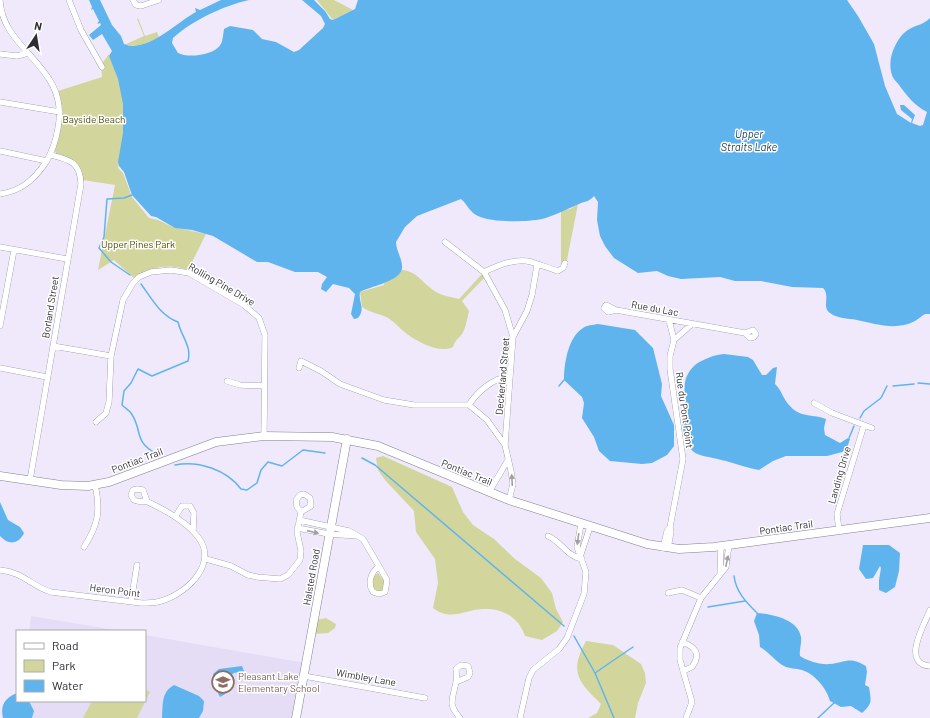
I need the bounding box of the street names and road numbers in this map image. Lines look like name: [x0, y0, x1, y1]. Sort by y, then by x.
street label: Rolling Pine Drive: [187, 260, 257, 308]
street label: Borland Street: [39, 275, 61, 339]
street label: Rue du Lac: [631, 298, 679, 318]
street label: Deckerland Street: [493, 336, 511, 415]
street label: Rue du Pont Point: [674, 371, 696, 449]
street label: Pontiac Trail: [110, 445, 164, 475]
street label: Landing Drive: [825, 445, 853, 505]
street label: Pontiac Trail: [440, 456, 494, 488]
street label: Pontiac Trail: [759, 517, 813, 537]
street label: Halsted Road: [300, 548, 322, 606]
street label: Heron Point: [89, 581, 141, 599]
street label: Wimbley Lane: [335, 666, 397, 688]

